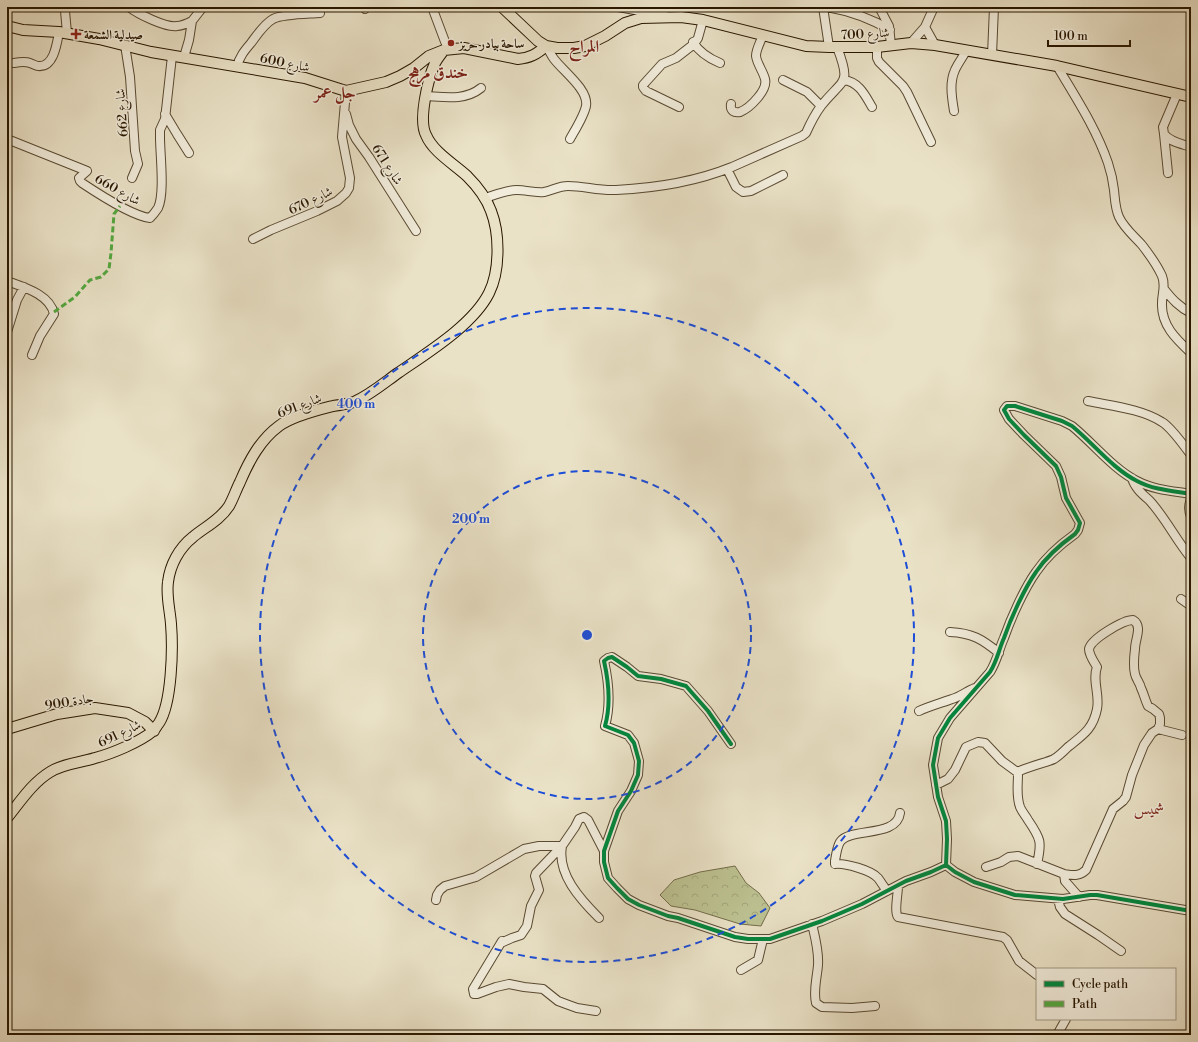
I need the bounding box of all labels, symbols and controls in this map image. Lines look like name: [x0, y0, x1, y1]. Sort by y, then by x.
scale bar: [1048, 22, 1130, 48]
street label: شارع 700: [840, 25, 890, 46]
place label: صيدلية الشمعة: [84, 27, 143, 43]
marker: صيدلية الشمعة: [71, 29, 81, 39]
text: 100 m: [1054, 29, 1088, 44]
place label: ساحة بيادر حريز: [457, 36, 525, 52]
district label: المراح: [569, 36, 600, 62]
marker: ساحة بيادر حريز: [446, 38, 456, 48]
street label: شارع 600: [258, 50, 311, 79]
district label: خندق مرهج: [408, 62, 468, 87]
district label: جل عمر: [312, 82, 356, 104]
street label: شارع 662: [112, 88, 135, 138]
street label: شارع 671: [366, 141, 406, 189]
street label: شارع 660: [90, 171, 143, 212]
street label: شارع 670: [286, 183, 337, 221]
street label: شارع 691: [275, 390, 325, 424]
text: 400 m: [337, 397, 375, 412]
text: 200 m: [452, 512, 490, 527]
centre of rings: [580, 628, 594, 642]
street label: جادة 900: [44, 690, 95, 714]
street label: شارع 691: [95, 717, 145, 754]
district label: شميس: [1134, 800, 1164, 819]
legend: [1036, 968, 1176, 1020]
text: Cycle path: [1072, 977, 1128, 992]
text: Path: [1072, 997, 1097, 1012]

